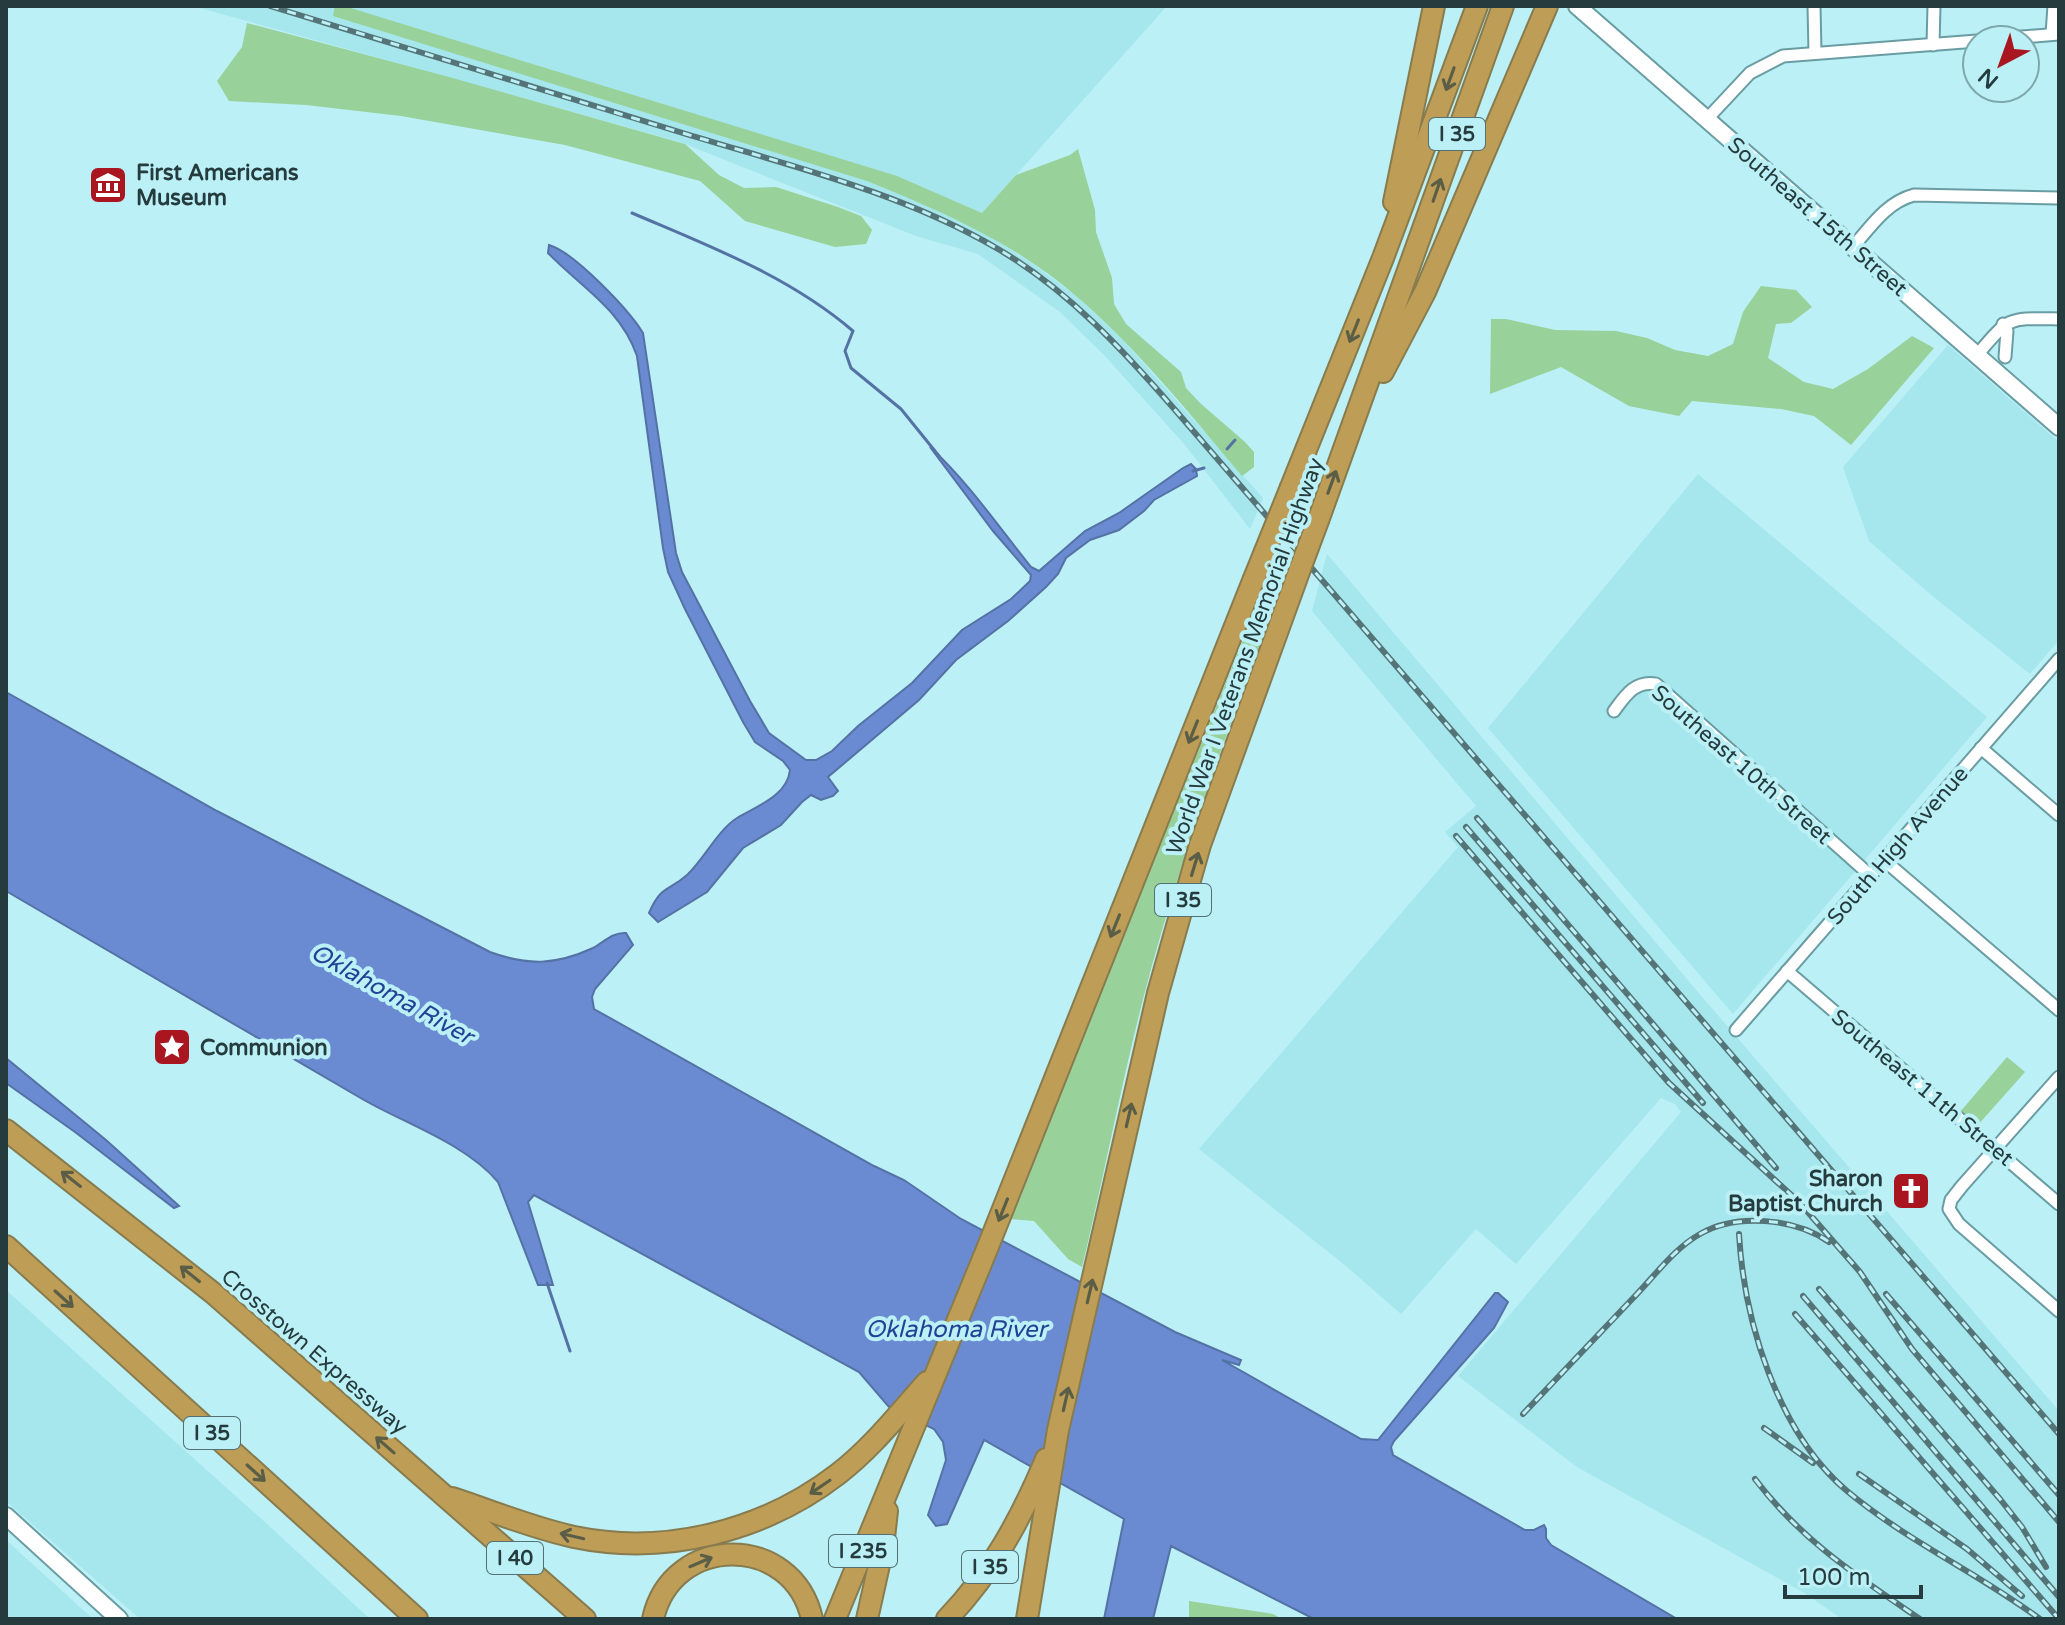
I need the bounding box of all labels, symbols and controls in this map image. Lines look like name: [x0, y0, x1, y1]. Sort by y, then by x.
north arrow: [1961, 24, 2041, 104]
text: N: [1973, 63, 2004, 94]
one-way arrow: [1442, 66, 1457, 91]
road number: I 35: [1429, 118, 1485, 150]
street label: Southeast 15th Street: [1722, 132, 1913, 302]
place label: First Americans Museum: [136, 160, 299, 211]
museum icon: First Americans Museum: [87, 164, 129, 206]
one-way arrow: [1431, 178, 1446, 203]
one-way arrow: [1346, 318, 1360, 343]
street label: World War I Veterans Memorial Highway: [1161, 454, 1329, 858]
one-way arrow: [1326, 470, 1340, 495]
street label: Southeast 10th Street: [1646, 680, 1837, 850]
one-way arrow: [1185, 719, 1199, 744]
street label: South High Avenue: [1822, 761, 1974, 930]
one-way arrow: [1188, 851, 1203, 876]
road number: I 35: [1155, 884, 1211, 916]
one-way arrow: [1107, 913, 1122, 938]
water label: Oklahoma River: [305, 938, 480, 1052]
street label: Southeast 11th Street: [1826, 1004, 2019, 1172]
place icon: Communion: [151, 1026, 193, 1068]
place label: Communion: [200, 1035, 328, 1061]
one-way arrow: [1123, 1103, 1138, 1129]
place label: Sharon Baptist Church: [1728, 1166, 1883, 1217]
one-way arrow: [61, 1170, 82, 1187]
church icon: Sharon Baptist Church: [1890, 1170, 1932, 1212]
one-way arrow: [995, 1197, 1009, 1222]
street label: Crosstown Expressway: [216, 1264, 413, 1440]
one-way arrow: [180, 1265, 200, 1283]
one-way arrow: [1083, 1279, 1098, 1305]
one-way arrow: [53, 1289, 73, 1307]
water label: Oklahoma River: [865, 1315, 1049, 1344]
one-way arrow: [1059, 1386, 1074, 1412]
road number: I 35: [184, 1417, 240, 1449]
one-way arrow: [376, 1436, 396, 1454]
one-way arrow: [246, 1464, 266, 1482]
one-way arrow: [809, 1479, 831, 1495]
one-way arrow: [559, 1528, 585, 1543]
road number: I 235: [829, 1535, 897, 1567]
road number: I 40: [487, 1542, 543, 1574]
scale bar: [1785, 1549, 1921, 1599]
road number: I 35: [962, 1551, 1018, 1583]
one-way arrow: [688, 1553, 712, 1568]
text: 100 m: [1797, 1563, 1871, 1592]

